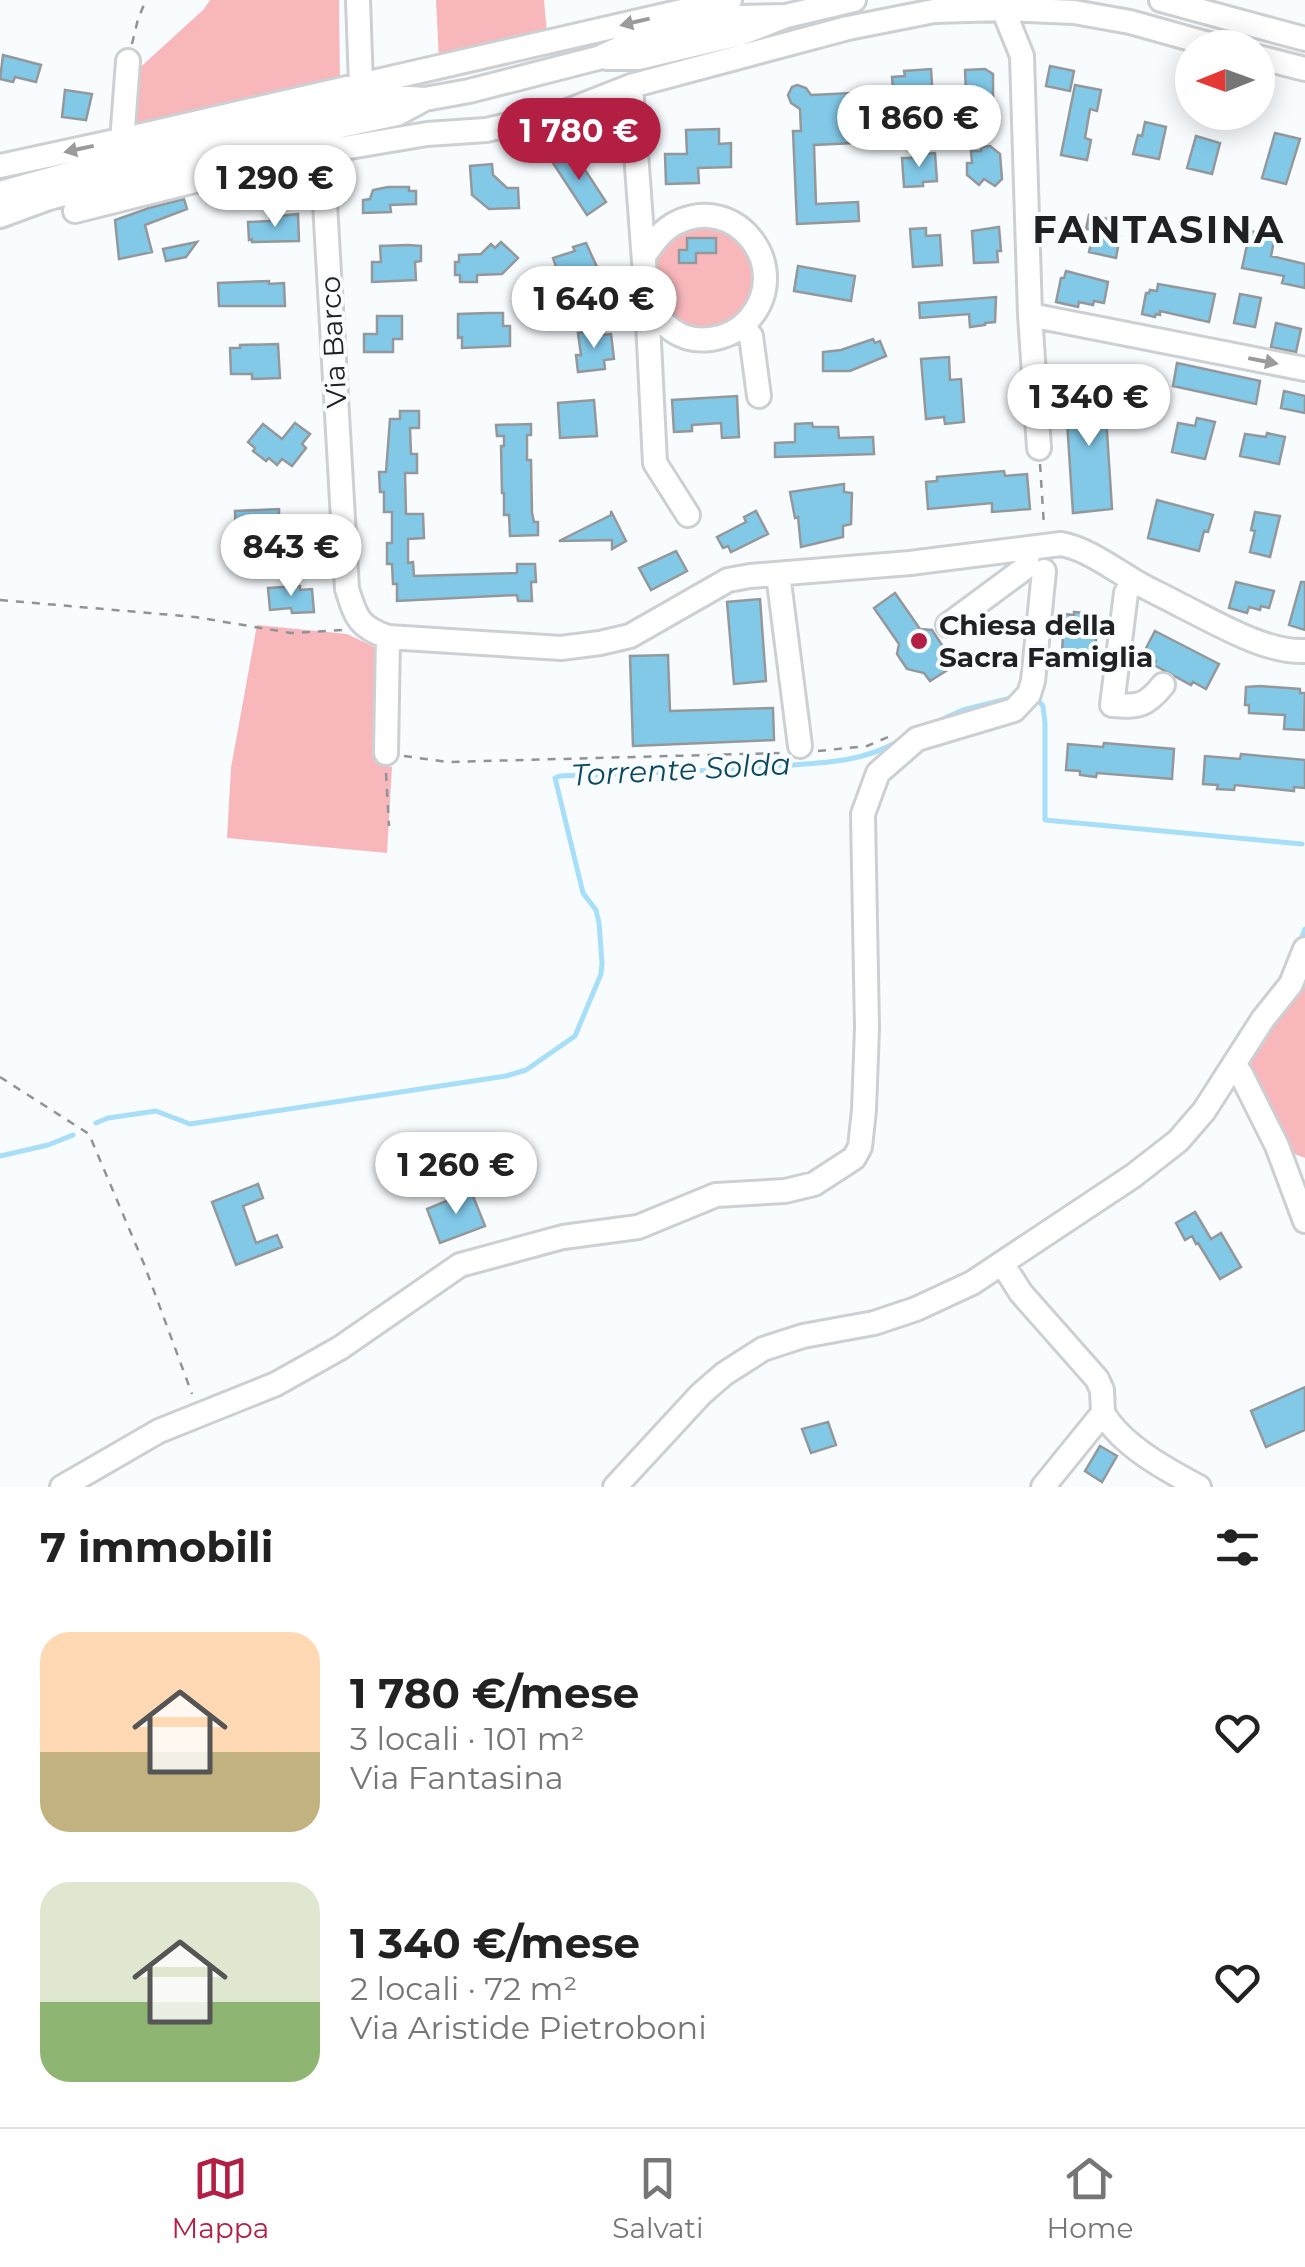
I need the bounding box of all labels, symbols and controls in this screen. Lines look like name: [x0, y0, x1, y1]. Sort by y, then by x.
one-way arrow: [619, 15, 650, 30]
north arrow: [1175, 30, 1275, 130]
map controls: [1175, 30, 1275, 130]
pin: 1 860 €: [827, 85, 1011, 170]
pin: 1 780 €: [487, 98, 671, 183]
text: 1 860 €: [859, 98, 979, 137]
text: 1 780 €: [520, 111, 638, 150]
one-way arrow: [64, 141, 95, 157]
pin: 1 290 €: [183, 145, 367, 230]
text: 1 290 €: [216, 158, 334, 197]
district label: FANTASINA: [1032, 206, 1286, 253]
pin: 1 640 €: [502, 266, 686, 351]
street label: Via Barco: [313, 275, 353, 409]
text: 1 640 €: [534, 279, 654, 318]
one-way arrow: [1248, 353, 1279, 369]
pin: 1 340 €: [997, 364, 1181, 449]
text: 1 340 €: [1029, 377, 1149, 416]
pin: 843 €: [221, 514, 361, 599]
text: 843 €: [243, 527, 339, 566]
place label: Chiesa della Sacra Famiglia: [939, 608, 1153, 674]
marker: Chiesa della Sacra Famiglia: [908, 630, 930, 652]
water label: Torrente Solda: [570, 745, 792, 794]
pin: 1 260 €: [364, 1132, 548, 1217]
text: 1 260 €: [397, 1145, 515, 1184]
icon: filters: [1210, 1520, 1265, 1575]
text: 7 immobili: [40, 1521, 273, 1573]
text: 1 780 €/mese: [350, 1667, 639, 1719]
icon: home: [120, 1672, 240, 1792]
icon: heart: [1210, 1705, 1265, 1760]
text: 3 locali · 101 m²: [350, 1719, 584, 1758]
text: Via Fantasina: [350, 1758, 564, 1797]
text: 1 340 €/mese: [350, 1917, 640, 1969]
icon: home: [120, 1922, 240, 2042]
icon: heart: [1210, 1955, 1265, 2010]
text: 2 locali · 72 m²: [350, 1969, 577, 2008]
text: Via Aristide Pietroboni: [350, 2008, 707, 2047]
tab: Mappa: [172, 2151, 269, 2245]
tab: Salvati: [612, 2151, 704, 2245]
tab: Home: [1047, 2151, 1133, 2245]

